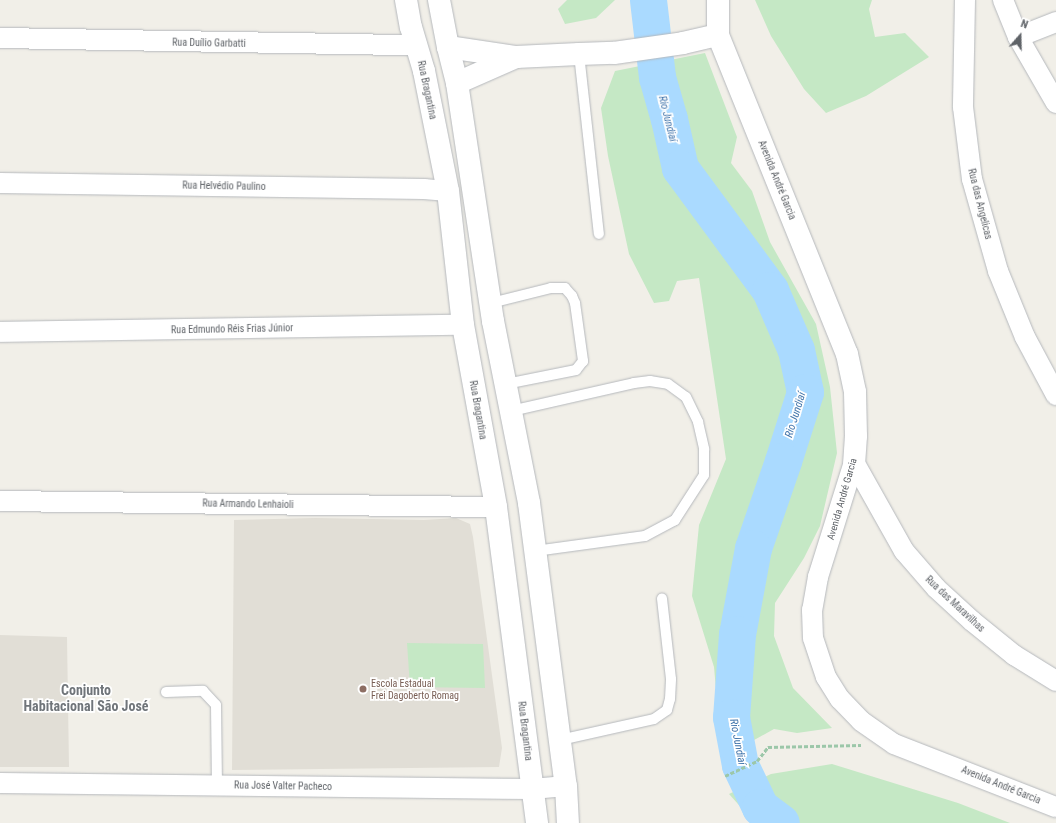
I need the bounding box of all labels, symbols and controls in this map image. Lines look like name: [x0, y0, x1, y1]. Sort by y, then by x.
north arrow: [1000, 16, 1040, 56]
text: N: [1019, 17, 1030, 32]
street label: Rua Duílio Garbatti: [172, 36, 246, 50]
street label: Rua Bragantina: [415, 60, 439, 120]
water label: Rio Jundiaí: [655, 95, 679, 143]
street label: Avenida André Garcia: [756, 139, 798, 221]
street label: Rua das Angelicas: [965, 167, 995, 241]
street label: Rua Helvédio Paulino: [182, 179, 266, 193]
street label: Rua Edmundo Réis Frias Júnior: [171, 322, 293, 336]
street label: Rua Bragantina: [467, 380, 489, 440]
water label: Rio Jundiaí: [783, 391, 809, 439]
street label: Avenida André Garcia: [825, 457, 859, 541]
street label: Rua Armando Lenhaioli: [202, 497, 294, 511]
street label: Rua das Maravilhas: [923, 573, 987, 635]
place label: Escola Estadual Frei Dagoberto Romag: [371, 677, 459, 700]
district label: Conjunto Habitacional São José: [24, 682, 148, 714]
marker: Escola Estadual Frei Dagoberto Romag: [358, 684, 368, 694]
street label: Rua Bragantina: [515, 701, 535, 761]
water label: Rio Jundiaí: [726, 718, 748, 766]
street label: Avenida André Garcia: [960, 764, 1042, 806]
street label: Rua José Valter Pacheco: [234, 779, 332, 793]

